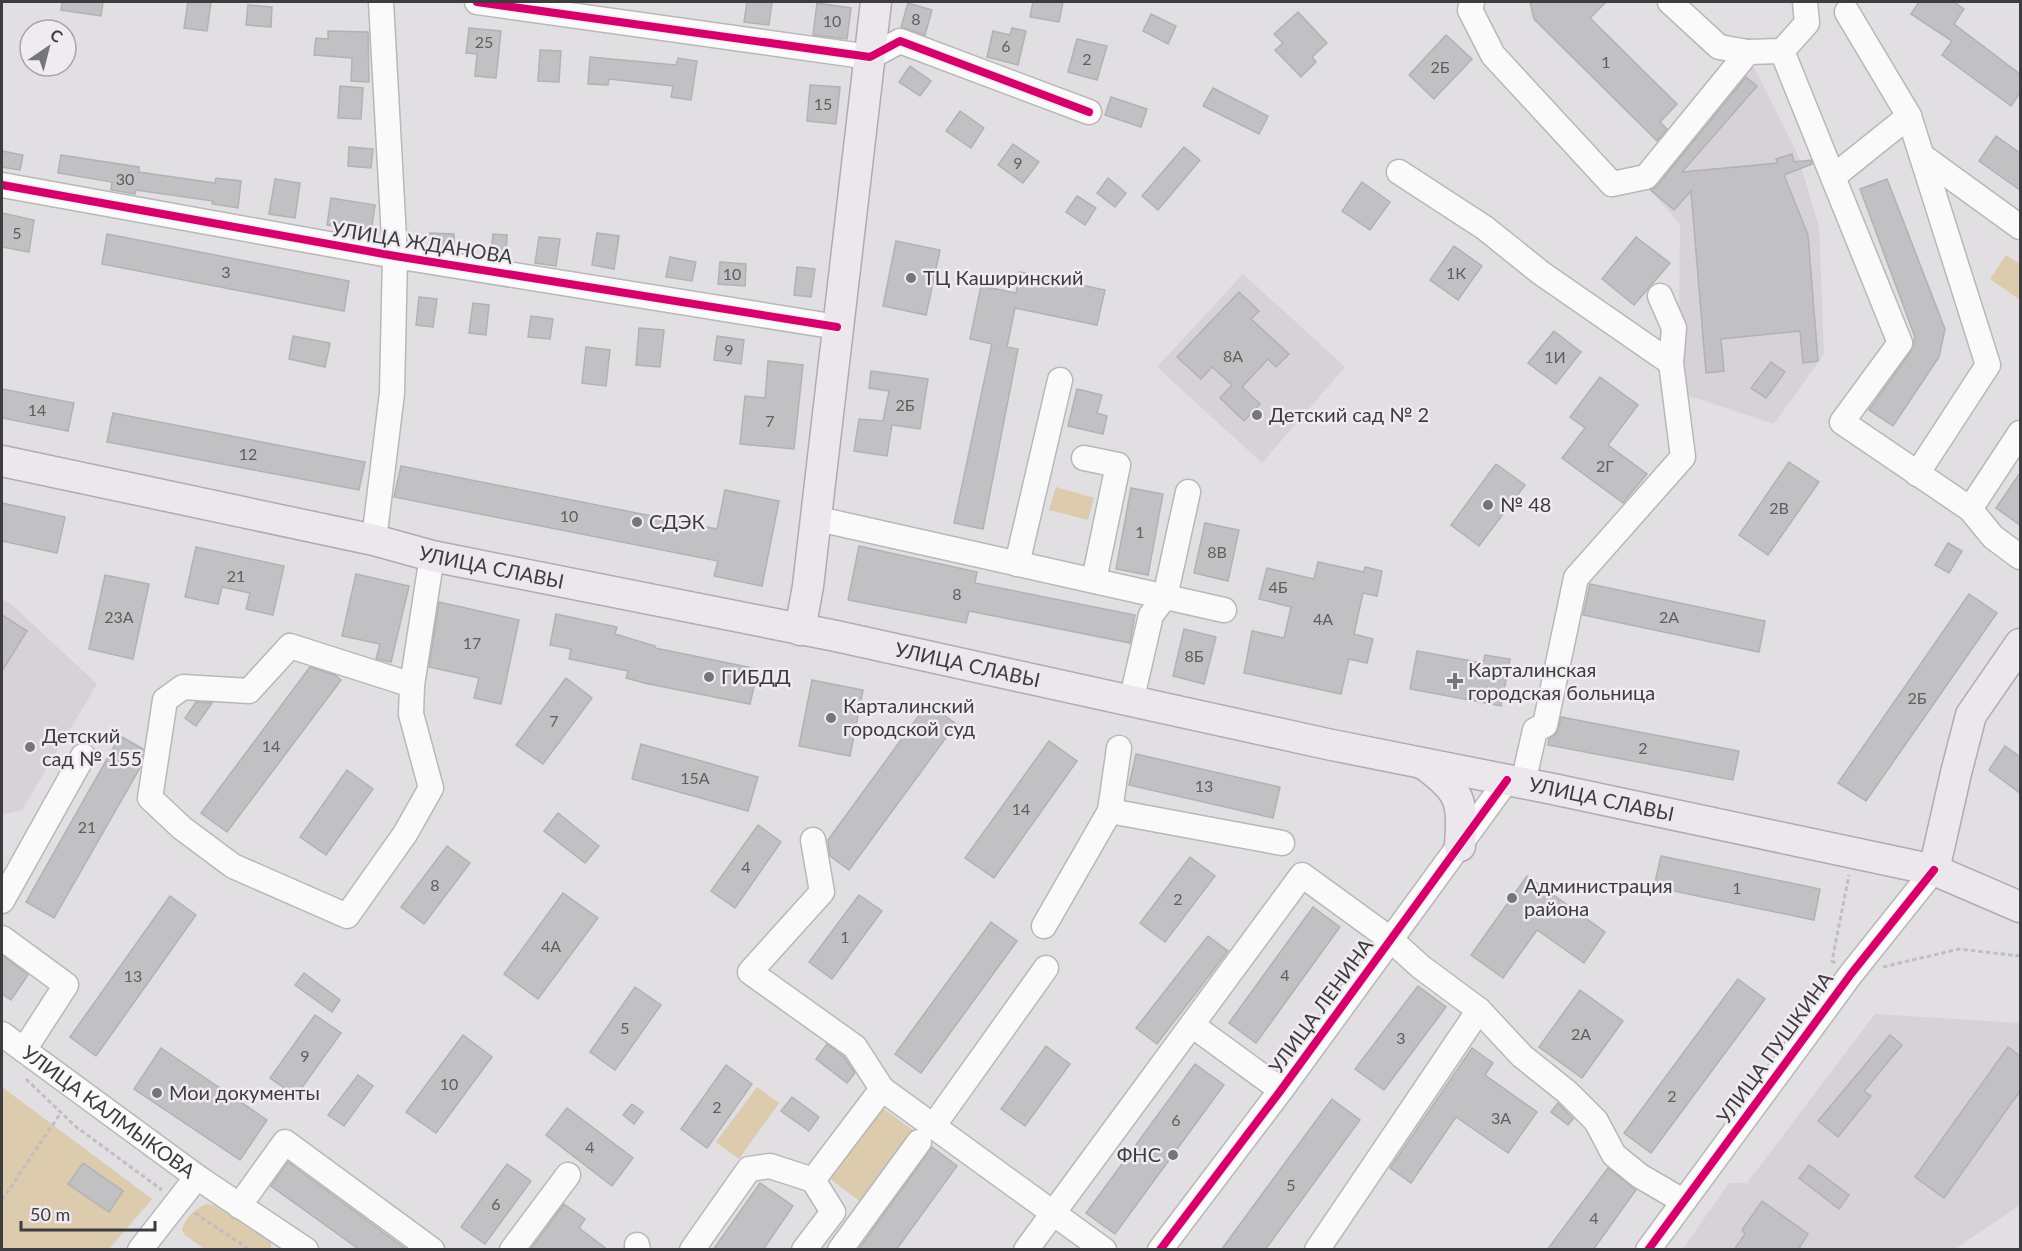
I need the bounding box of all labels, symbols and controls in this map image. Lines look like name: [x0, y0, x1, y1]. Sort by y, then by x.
house number: 8: [911, 9, 921, 28]
house number: 10: [823, 11, 841, 30]
north arrow: [18, 18, 78, 78]
text: С: [47, 24, 67, 46]
house number: 25: [475, 32, 493, 51]
house number: 6: [1001, 36, 1011, 55]
house number: 2: [1082, 49, 1092, 68]
house number: 1: [1601, 52, 1611, 71]
house number: 2Б: [1430, 57, 1450, 76]
house number: 15: [814, 94, 832, 113]
house number: 9: [1013, 153, 1023, 172]
house number: 30: [116, 169, 134, 188]
street label: УЛИЦА ЖДАНОВА: [330, 216, 515, 268]
house number: 5: [12, 223, 22, 242]
house number: 3: [221, 262, 231, 281]
house number: 1К: [1446, 263, 1466, 282]
house number: 10: [723, 264, 741, 283]
place label: ТЦ Каширинский: [923, 265, 1084, 289]
marker: ТЦ Каширинский: [904, 271, 918, 285]
house number: 9: [724, 340, 734, 359]
house number: 8А: [1223, 346, 1243, 365]
house number: 1И: [1544, 347, 1566, 366]
house number: 2Б: [895, 395, 915, 414]
house number: 14: [28, 400, 46, 419]
place label: Детский сад № 2: [1269, 402, 1429, 426]
marker: Детский сад № 2: [1250, 408, 1264, 422]
house number: 7: [765, 411, 775, 430]
house number: 12: [239, 444, 257, 463]
house number: 2Г: [1596, 456, 1614, 475]
place label: № 48: [1500, 492, 1551, 516]
marker: № 48: [1481, 498, 1495, 512]
house number: 2В: [1769, 498, 1789, 517]
house number: 10: [560, 506, 578, 525]
place label: СДЭК: [649, 509, 706, 533]
marker: СДЭК: [630, 515, 644, 529]
house number: 1: [1135, 522, 1145, 541]
street label: УЛИЦА СЛАВЫ: [416, 540, 566, 593]
house number: 8В: [1207, 542, 1227, 561]
house number: 21: [227, 566, 245, 585]
house number: 4Б: [1268, 577, 1288, 596]
house number: 8: [952, 584, 962, 603]
house number: 23А: [104, 607, 134, 626]
house number: 2А: [1659, 607, 1679, 626]
house number: 4А: [1313, 609, 1333, 628]
house number: 17: [463, 633, 481, 652]
street label: УЛИЦА СЛАВЫ: [893, 636, 1043, 692]
house number: 8Б: [1184, 646, 1204, 665]
place label: Карталинская городская больница: [1468, 657, 1655, 704]
place label: ГИБДД: [721, 664, 791, 688]
marker: ГИБДД: [702, 670, 716, 684]
marker: Карталинская городская больница: [1446, 672, 1464, 690]
house number: 2Б: [1907, 688, 1927, 707]
place label: Карталинский городской суд: [843, 693, 975, 740]
house number: 7: [549, 711, 559, 730]
marker: Карталинский городской суд: [824, 711, 838, 725]
place label: Детский сад № 155: [42, 723, 142, 770]
house number: 14: [262, 736, 280, 755]
house number: 2: [1638, 738, 1648, 757]
marker: Детский сад № 155: [23, 740, 37, 754]
house number: 15А: [680, 768, 710, 787]
street label: УЛИЦА СЛАВЫ: [1527, 771, 1676, 825]
house number: 13: [1195, 776, 1213, 795]
house number: 14: [1012, 799, 1030, 818]
house number: 21: [78, 817, 96, 836]
house number: 4: [741, 857, 751, 876]
place label: Администрация района: [1524, 873, 1673, 920]
house number: 8: [430, 875, 440, 894]
house number: 1: [1732, 878, 1742, 897]
house number: 2: [1173, 889, 1183, 908]
marker: Администрация района: [1505, 891, 1519, 905]
house number: 1: [840, 927, 850, 946]
street label: УЛИЦА ЛЕНИНА: [1263, 933, 1377, 1077]
house number: 4А: [541, 936, 561, 955]
house number: 4: [1280, 965, 1290, 984]
house number: 13: [124, 966, 142, 985]
street label: УЛИЦА ПУШКИНА: [1711, 967, 1838, 1128]
house number: 5: [620, 1018, 630, 1037]
house number: 2А: [1571, 1024, 1591, 1043]
house number: 3: [1396, 1028, 1406, 1047]
street label: УЛИЦА КАЛМЫКОВА: [18, 1040, 201, 1183]
house number: 9: [300, 1046, 310, 1065]
house number: 10: [440, 1074, 458, 1093]
place label: Мои документы: [169, 1080, 320, 1104]
marker: Мои документы: [150, 1086, 164, 1100]
house number: 2: [1667, 1086, 1677, 1105]
house number: 2: [712, 1097, 722, 1116]
house number: 3А: [1491, 1108, 1511, 1127]
house number: 6: [1171, 1110, 1181, 1129]
house number: 4: [585, 1137, 595, 1156]
place label: ФНС: [1117, 1142, 1161, 1166]
marker: ФНС: [1166, 1148, 1180, 1162]
house number: 5: [1286, 1175, 1296, 1194]
scale bar: [21, 1194, 154, 1232]
house number: 6: [491, 1194, 501, 1213]
text: 50 m: [30, 1203, 70, 1225]
house number: 4: [1589, 1208, 1599, 1227]

